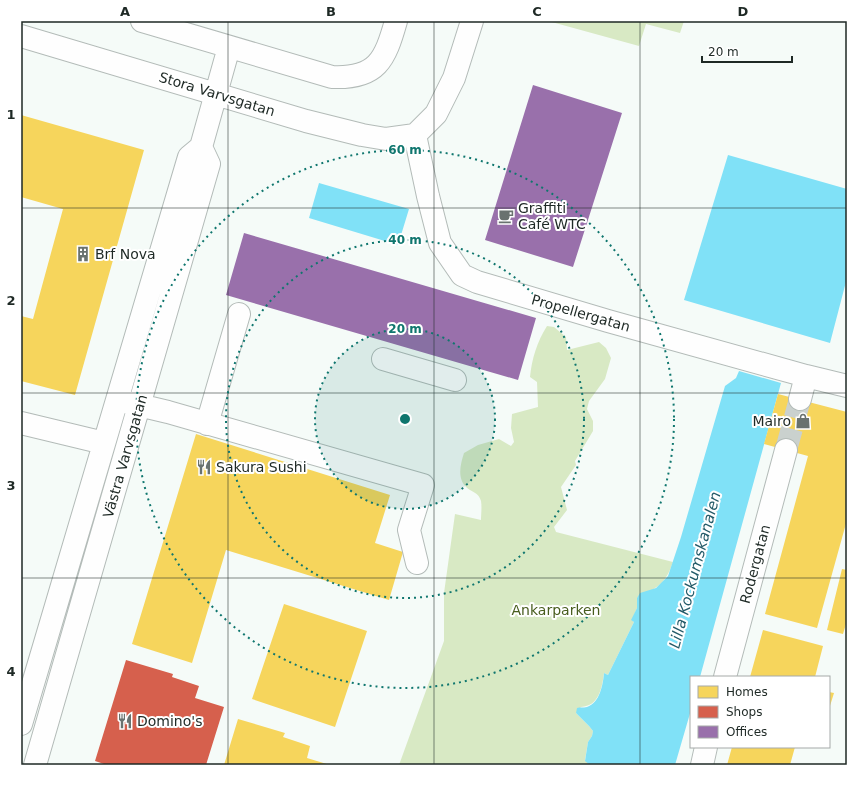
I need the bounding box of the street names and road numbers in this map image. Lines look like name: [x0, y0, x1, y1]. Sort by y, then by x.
street label: Stora Varvsgatan: [157, 69, 277, 119]
street label: Propellergatan: [530, 291, 632, 335]
street label: Västra Varvsgatan: [100, 393, 150, 519]
street label: Rodergatan: [737, 523, 773, 605]

